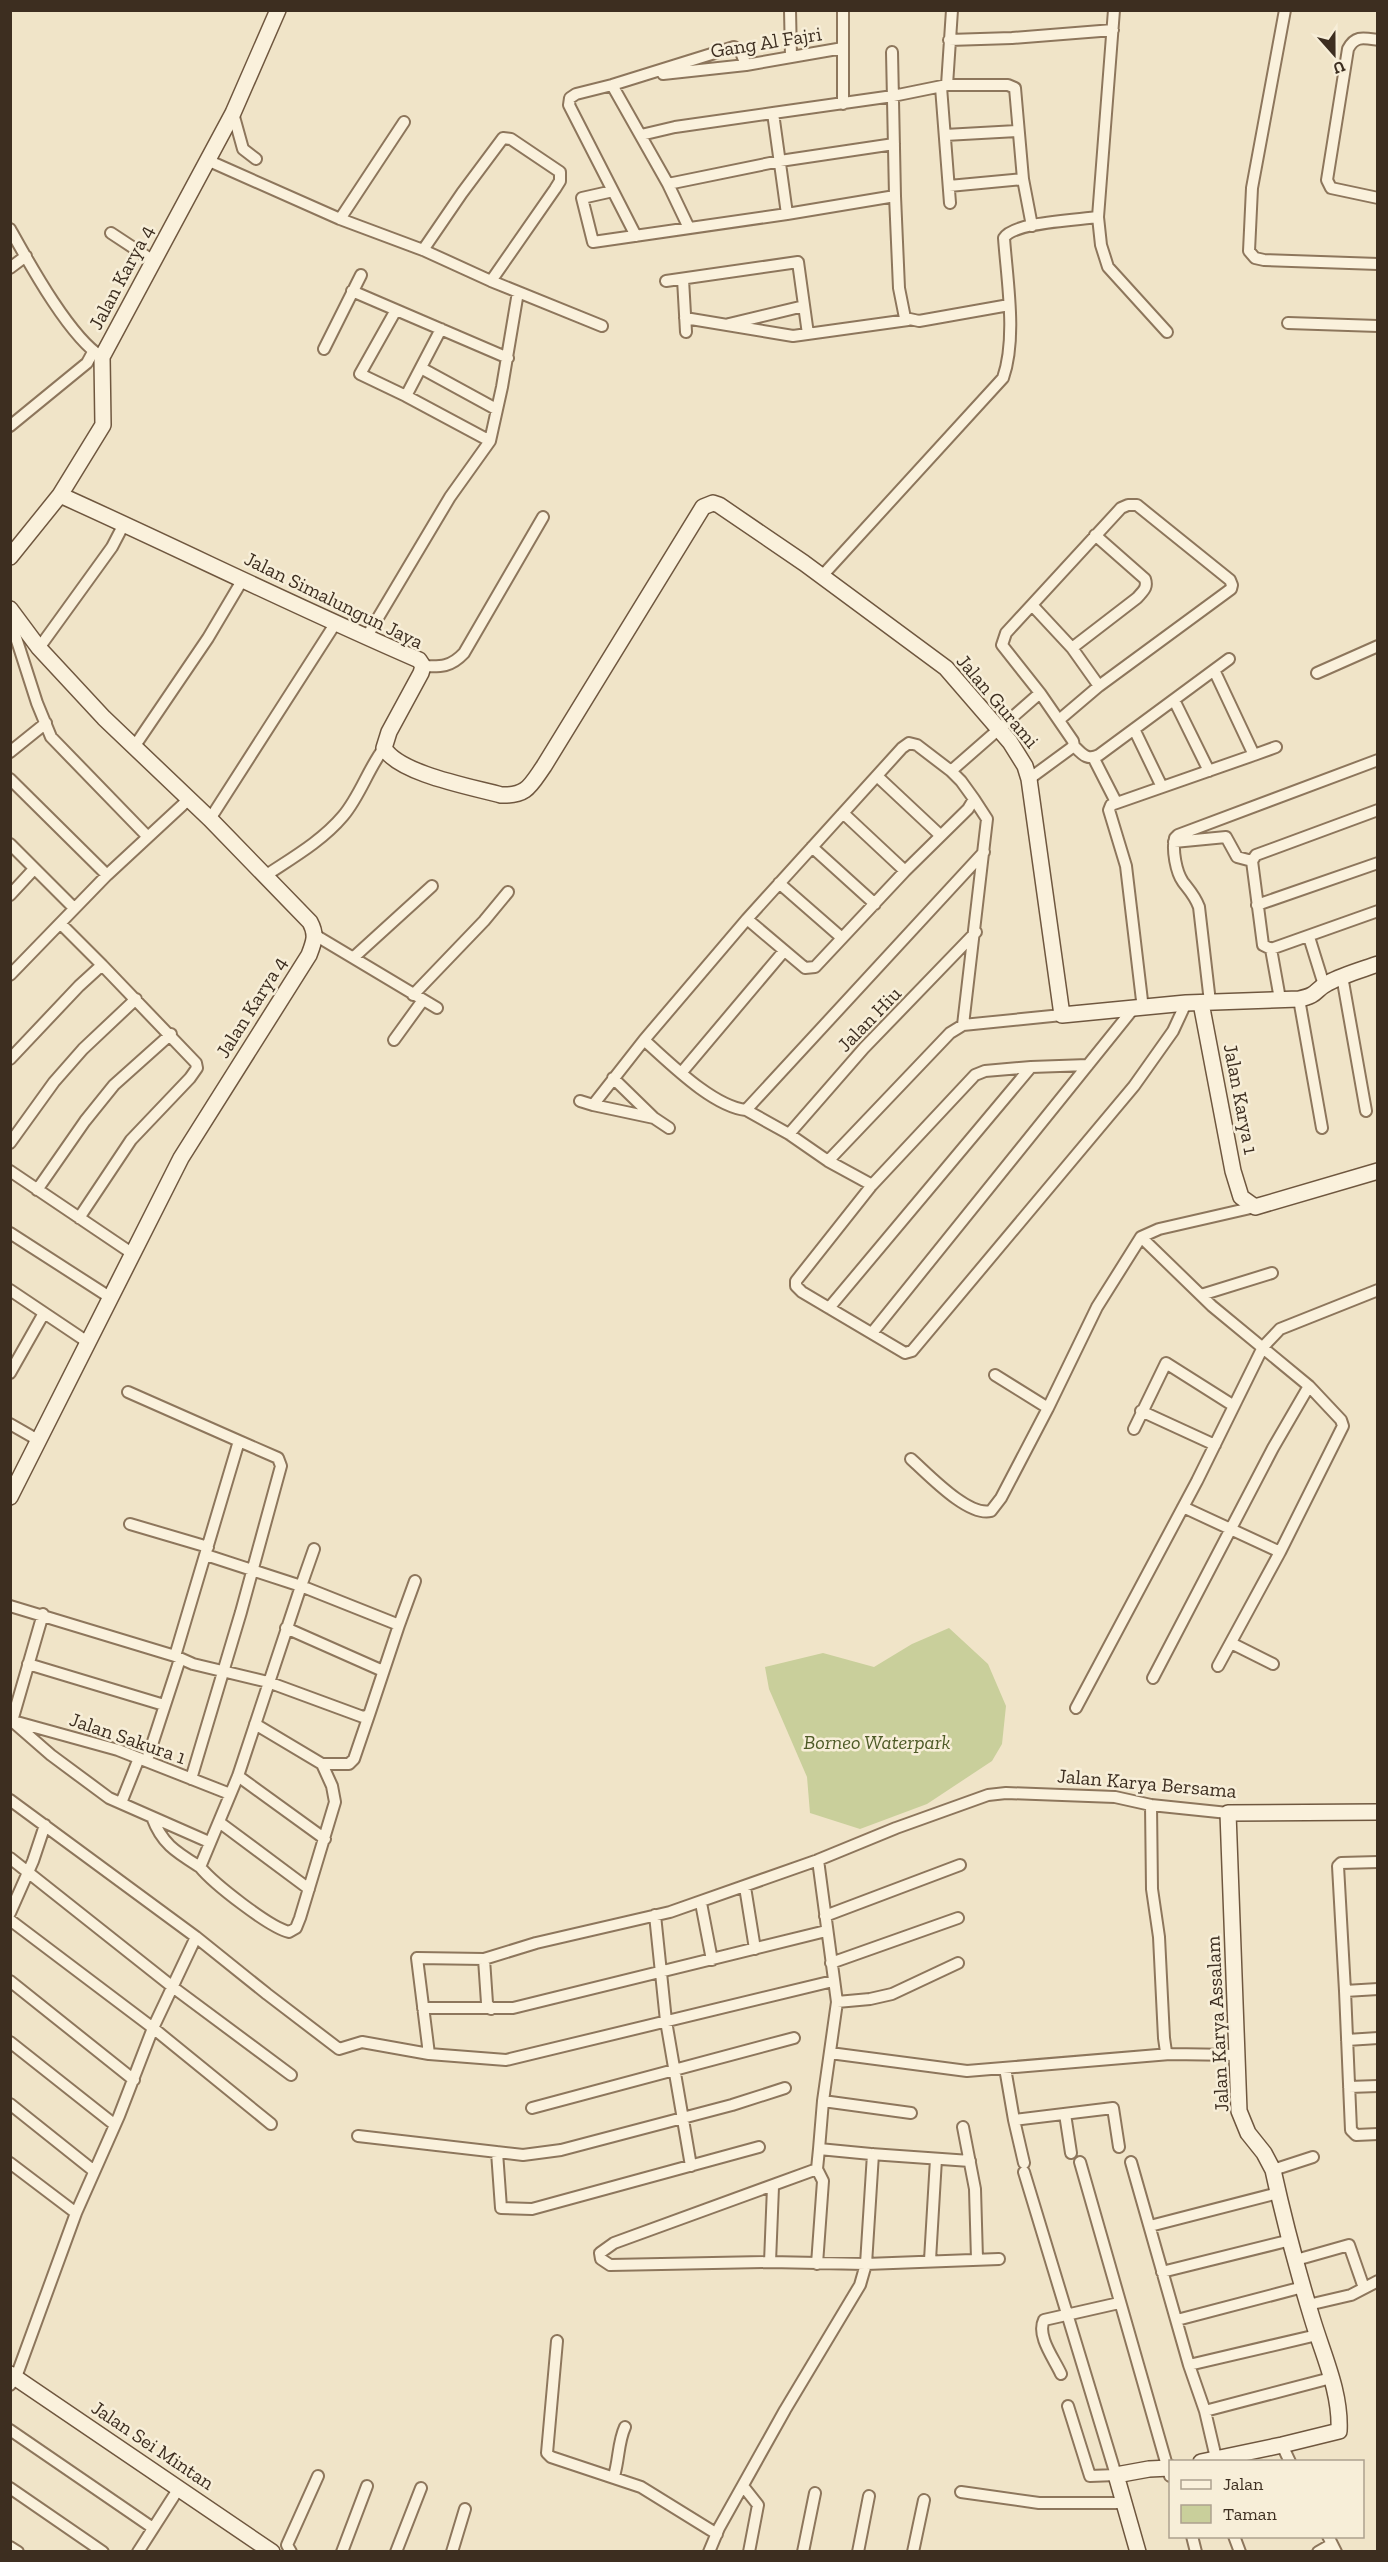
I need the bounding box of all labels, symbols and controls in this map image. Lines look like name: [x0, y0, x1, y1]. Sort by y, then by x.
street label: Gang Al Fajri: [709, 21, 824, 63]
north arrow: [1304, 24, 1364, 84]
text: U: [1330, 57, 1348, 79]
street label: Jalan Karya 4: [83, 220, 159, 334]
street label: Jalan Simalungun Jaya: [241, 546, 428, 654]
street label: Jalan Gurami: [952, 649, 1044, 753]
street label: Jalan Karya 4: [210, 952, 292, 1062]
street label: Jalan Hiu: [832, 981, 906, 1057]
street label: Jalan Karya 1: [1219, 1042, 1264, 1157]
street label: Jalan Sakura 1: [67, 1707, 190, 1769]
park label: Borneo Waterpark: [804, 1730, 951, 1754]
street label: Jalan Karya Bersama: [1056, 1763, 1238, 1803]
street label: Jalan Karya Assalam: [1200, 1935, 1234, 2113]
street label: Jalan Sei Mintan: [87, 2395, 219, 2495]
legend: [1169, 2460, 1364, 2538]
text: Jalan: [1223, 2473, 1264, 2495]
text: Taman: [1223, 2503, 1278, 2525]

